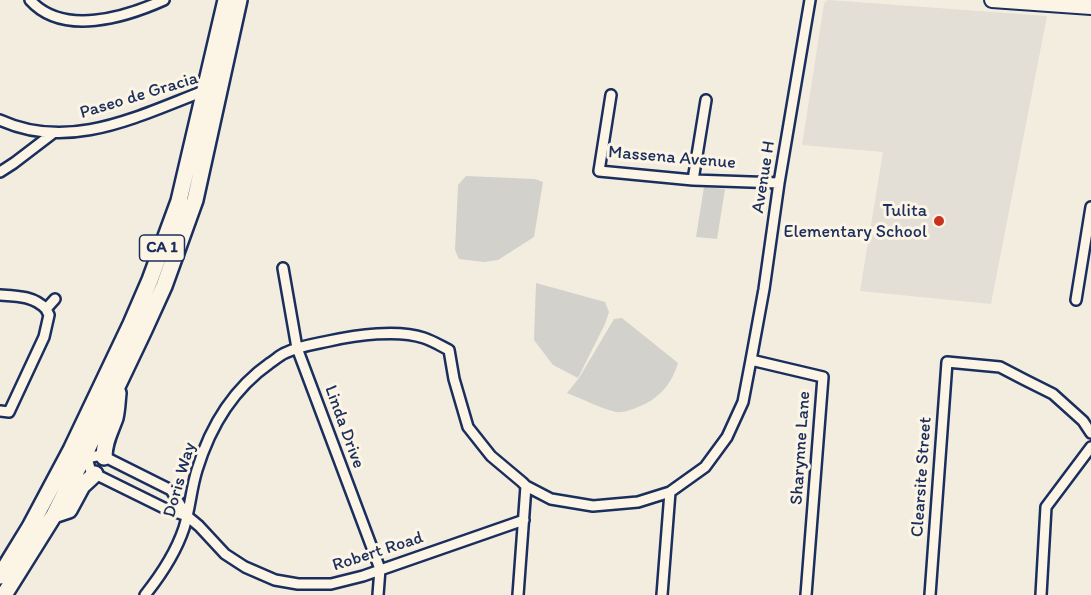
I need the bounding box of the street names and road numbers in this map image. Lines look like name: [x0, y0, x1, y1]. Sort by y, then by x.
street label: Paseo de Gracia: [77, 68, 201, 124]
street label: Avenue H: [748, 139, 780, 215]
street label: Massena Avenue: [607, 142, 737, 174]
road number: CA 1: [140, 235, 184, 261]
street label: Linda Drive: [319, 382, 369, 472]
street label: Sharynne Lane: [786, 390, 816, 506]
street label: Clearsite Street: [907, 416, 937, 538]
street label: Doris Way: [159, 440, 201, 520]
street label: Robert Road: [330, 527, 426, 577]

